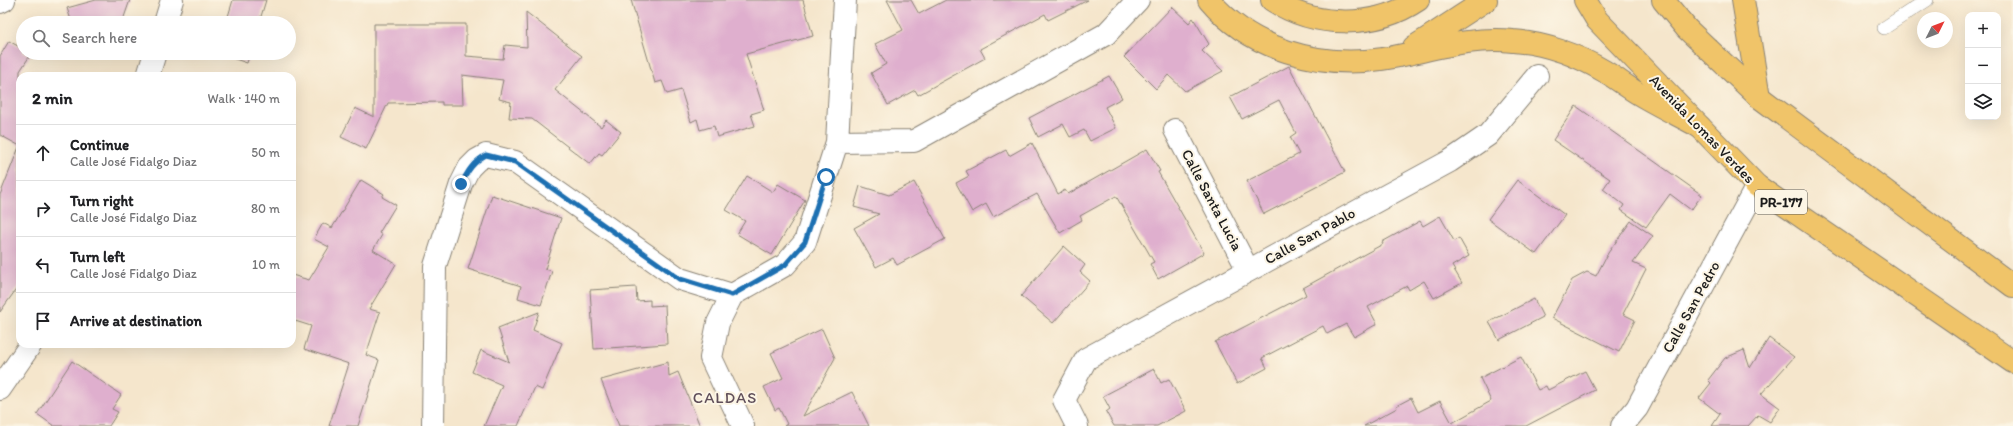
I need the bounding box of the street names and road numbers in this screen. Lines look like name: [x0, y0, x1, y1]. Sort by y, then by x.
street label: Avenida Lomas Verdes: [1646, 71, 1759, 187]
street label: Calle Santa Lucia: [1178, 146, 1246, 254]
road number: PR-177: [1755, 190, 1807, 214]
street label: Calle San Pablo: [1262, 204, 1358, 268]
street label: Calle San Pedro: [1658, 258, 1724, 356]

